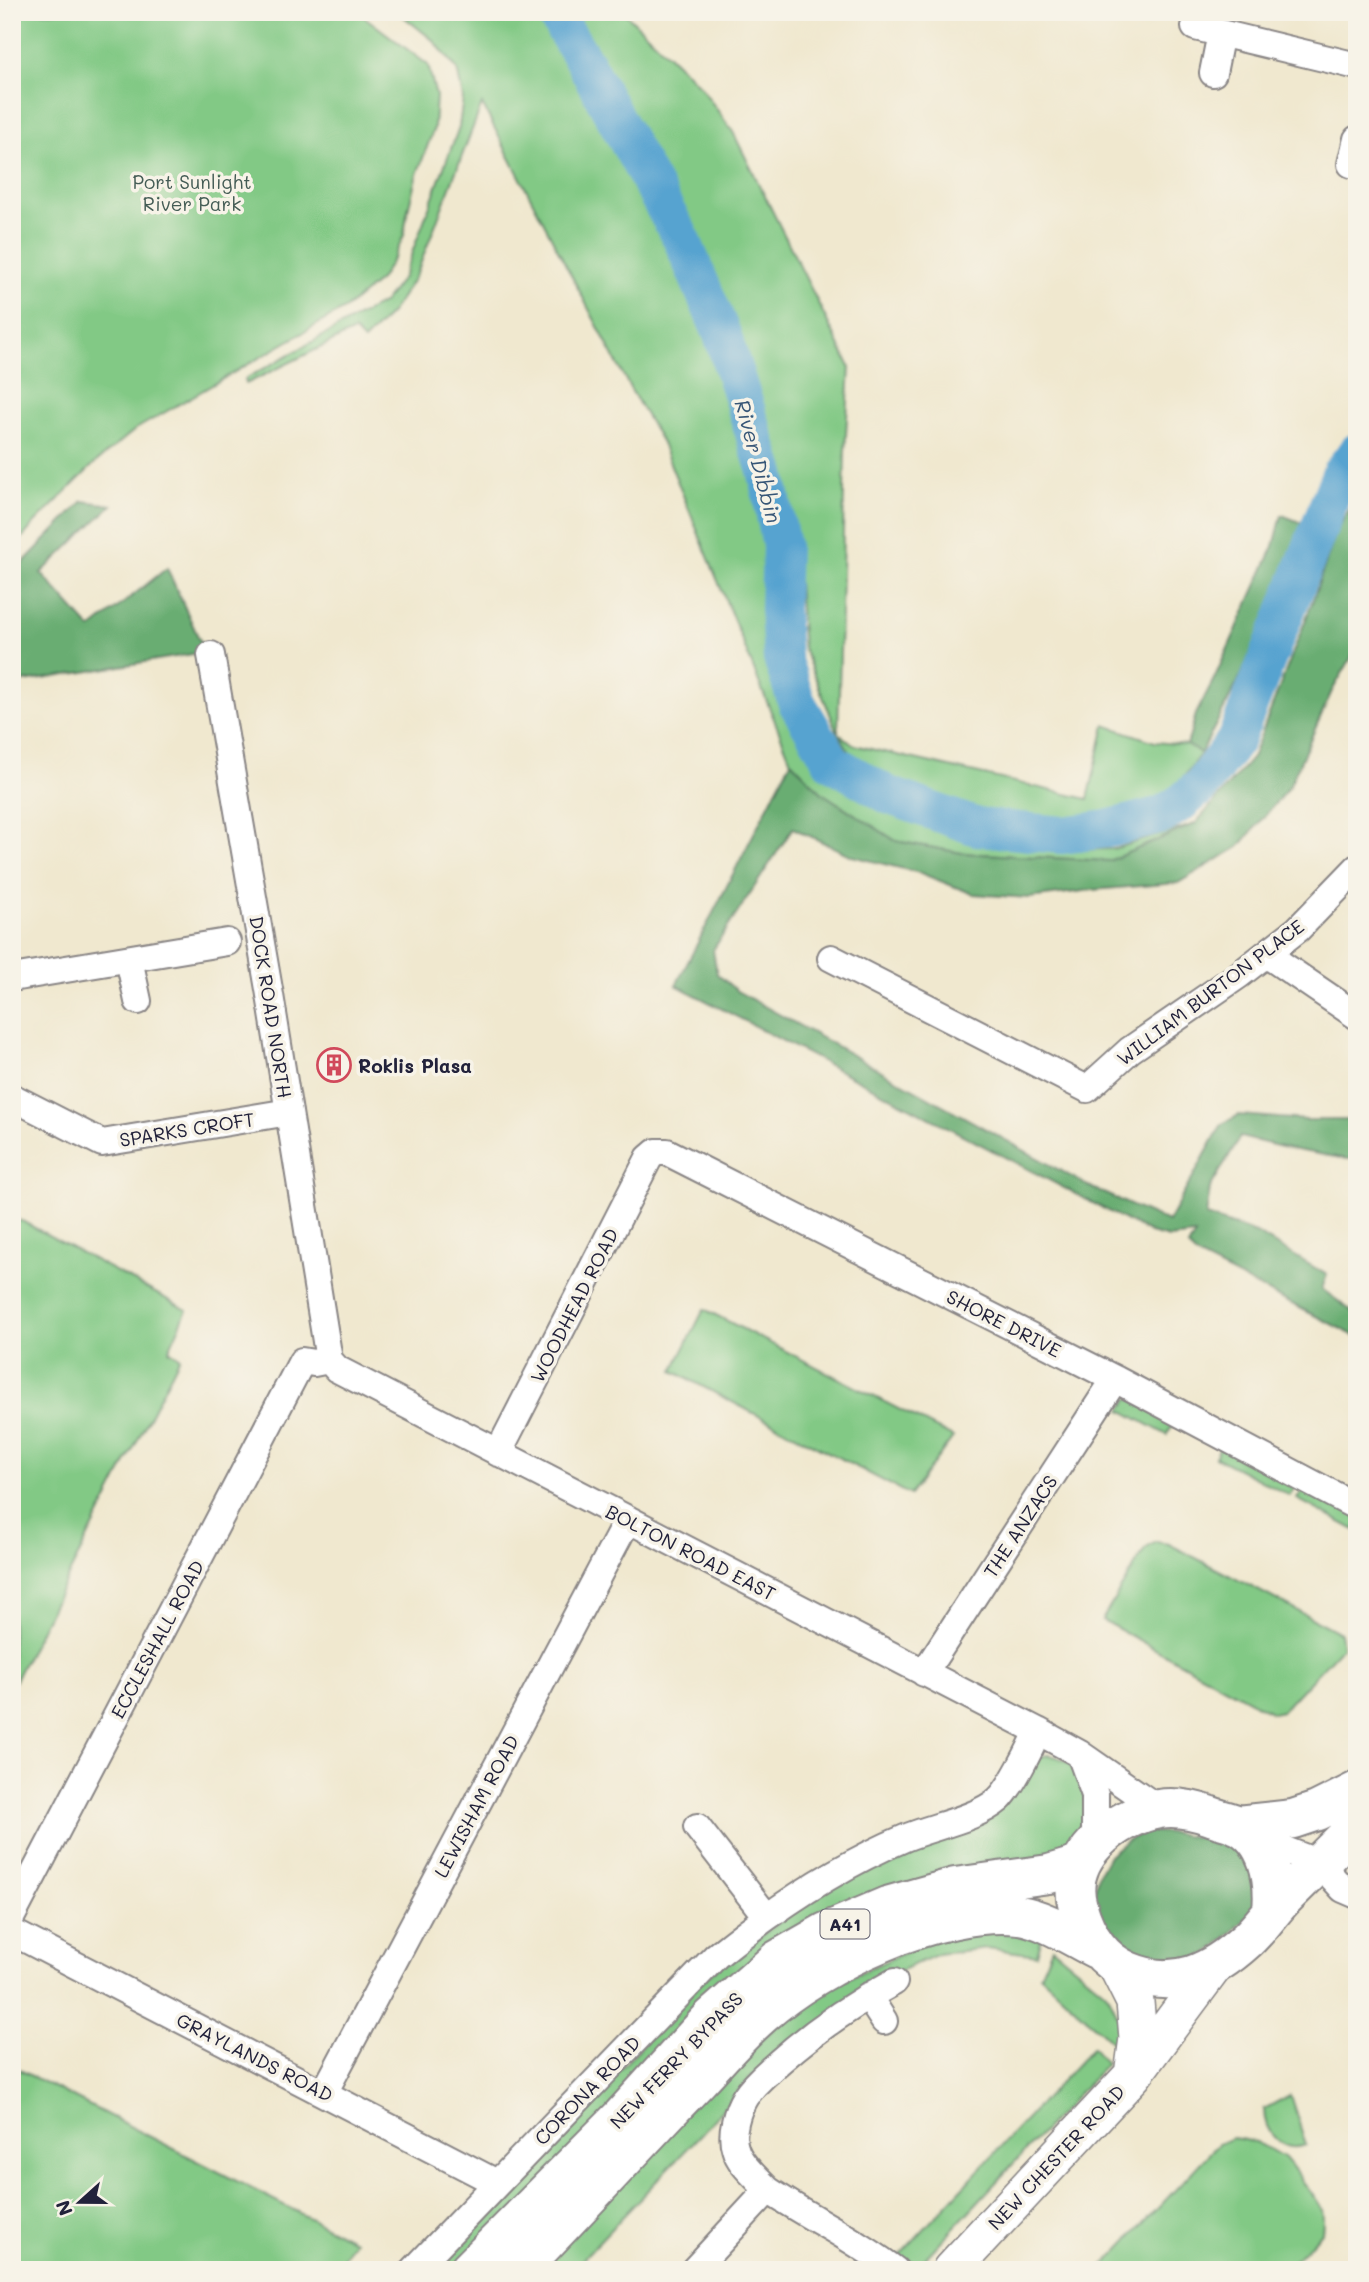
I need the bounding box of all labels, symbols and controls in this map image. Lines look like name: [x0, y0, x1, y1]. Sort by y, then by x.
park label: Port Sunlight River Park: [132, 169, 252, 216]
water label: River Dibbin: [730, 396, 788, 526]
street label: WILLIAM BURTON PLACE: [1111, 913, 1309, 1071]
street label: DOCK ROAD NORTH: [244, 914, 298, 1100]
building icon: Roklis Plasa: [315, 1046, 353, 1084]
place label: Roklis Plasa: [358, 1053, 472, 1078]
street label: SPARKS CROFT: [118, 1106, 256, 1152]
street label: WOODHEAD ROAD: [524, 1224, 624, 1386]
street label: SHORE DRIVE: [943, 1283, 1066, 1363]
street label: THE ANZACS: [978, 1470, 1062, 1582]
street label: BOLTON ROAD EAST: [602, 1498, 780, 1606]
street label: ECCLESHALL ROAD: [105, 1556, 209, 1722]
street label: LEWISHAM ROAD: [428, 1730, 524, 1882]
road number: A41: [820, 1910, 870, 1938]
street label: NEW FERRY BYPASS: [604, 1986, 748, 2134]
street label: GRAYLANDS ROAD: [173, 2007, 337, 2107]
street label: CORONA ROAD: [529, 2030, 645, 2150]
street label: NEW CHESTER ROAD: [982, 2079, 1130, 2235]
north arrow: [46, 2166, 116, 2236]
text: N: [49, 2197, 78, 2219]

